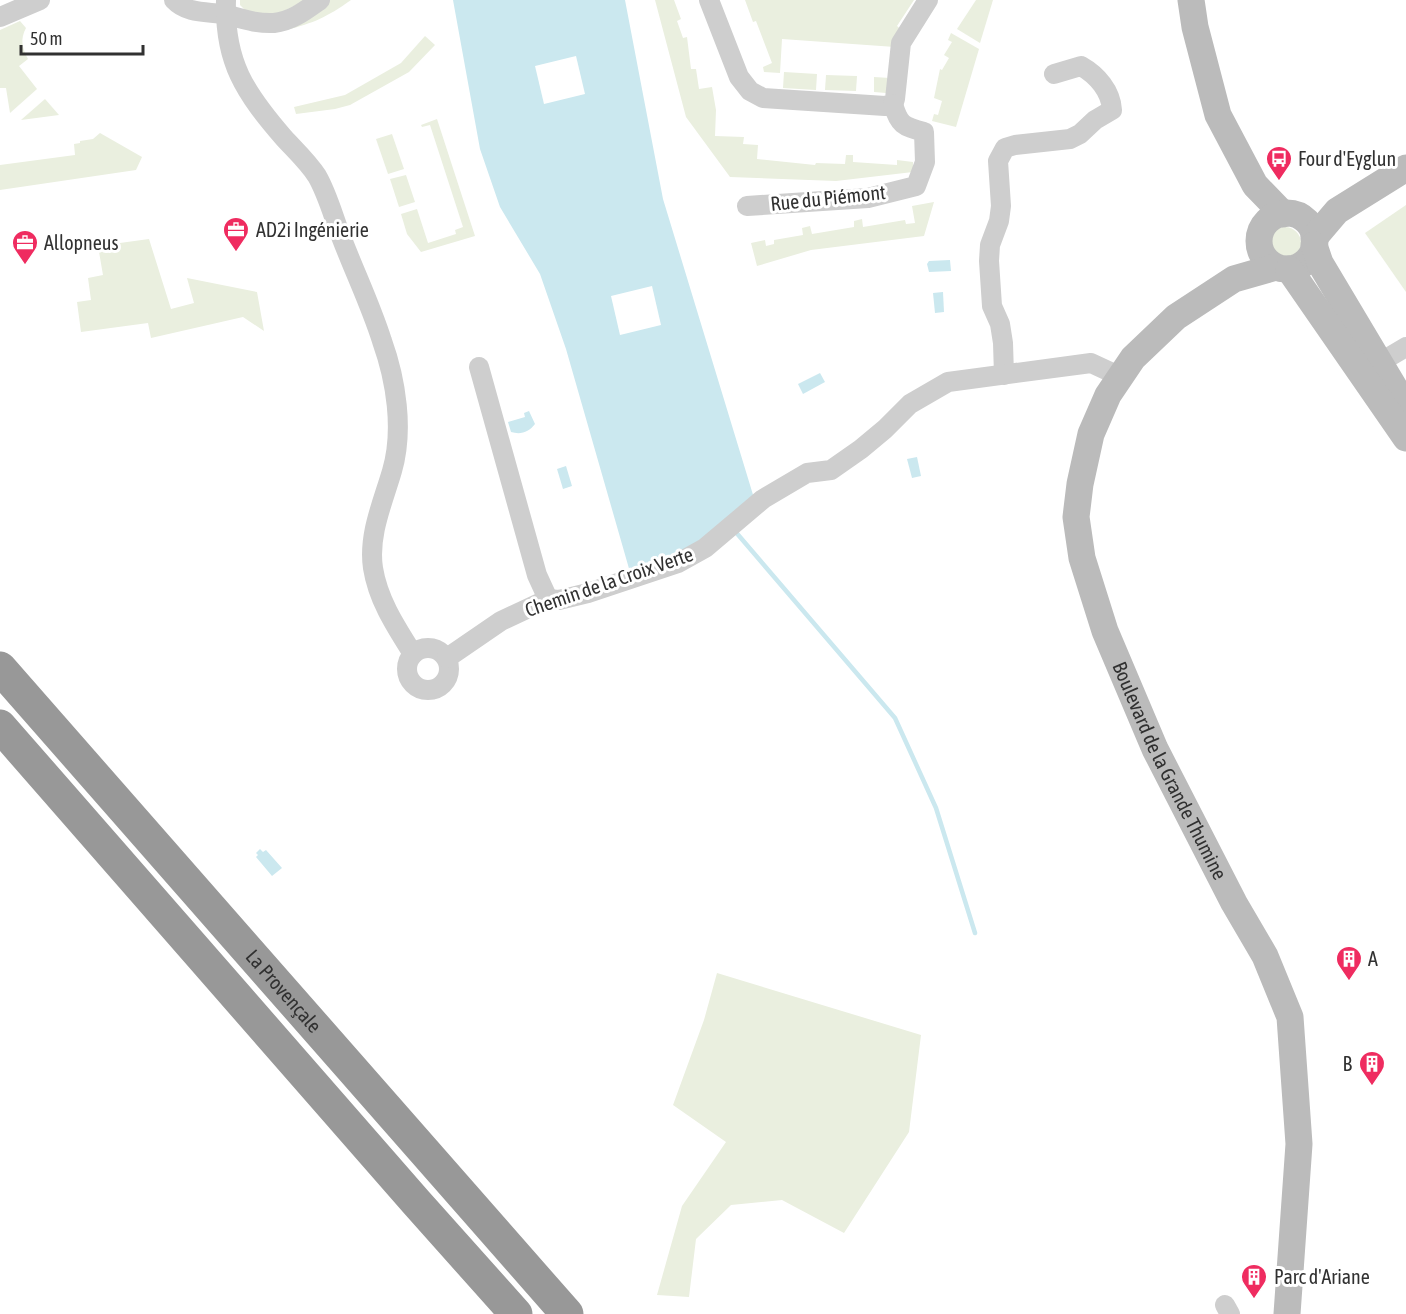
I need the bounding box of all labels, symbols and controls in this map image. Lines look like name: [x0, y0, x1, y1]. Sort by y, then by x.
scale bar: [21, 18, 142, 56]
text: 50 m: [30, 28, 62, 49]
bus stop icon: Four d'Eyglun: [1264, 144, 1294, 182]
place label: Four d'Eyglun: [1298, 147, 1396, 170]
street label: Rue du Piémont: [769, 180, 887, 215]
office icon: AD2i Ingénierie: [221, 215, 251, 253]
place label: AD2i Ingénierie: [256, 218, 369, 241]
office icon: Allopneus: [10, 228, 40, 266]
place label: Allopneus: [44, 231, 119, 254]
street label: Chemin de la Croix Verte: [522, 542, 696, 621]
street label: Boulevard de la Grande Thumine: [1108, 658, 1232, 883]
building icon: A: [1334, 944, 1364, 982]
street label: La Provençale: [242, 945, 326, 1037]
place label: A: [1368, 947, 1378, 970]
building icon: B: [1357, 1049, 1387, 1087]
place label: B: [1343, 1052, 1353, 1075]
building icon: Parc d'Ariane: [1239, 1262, 1269, 1300]
place label: Parc d'Ariane: [1274, 1265, 1370, 1288]

